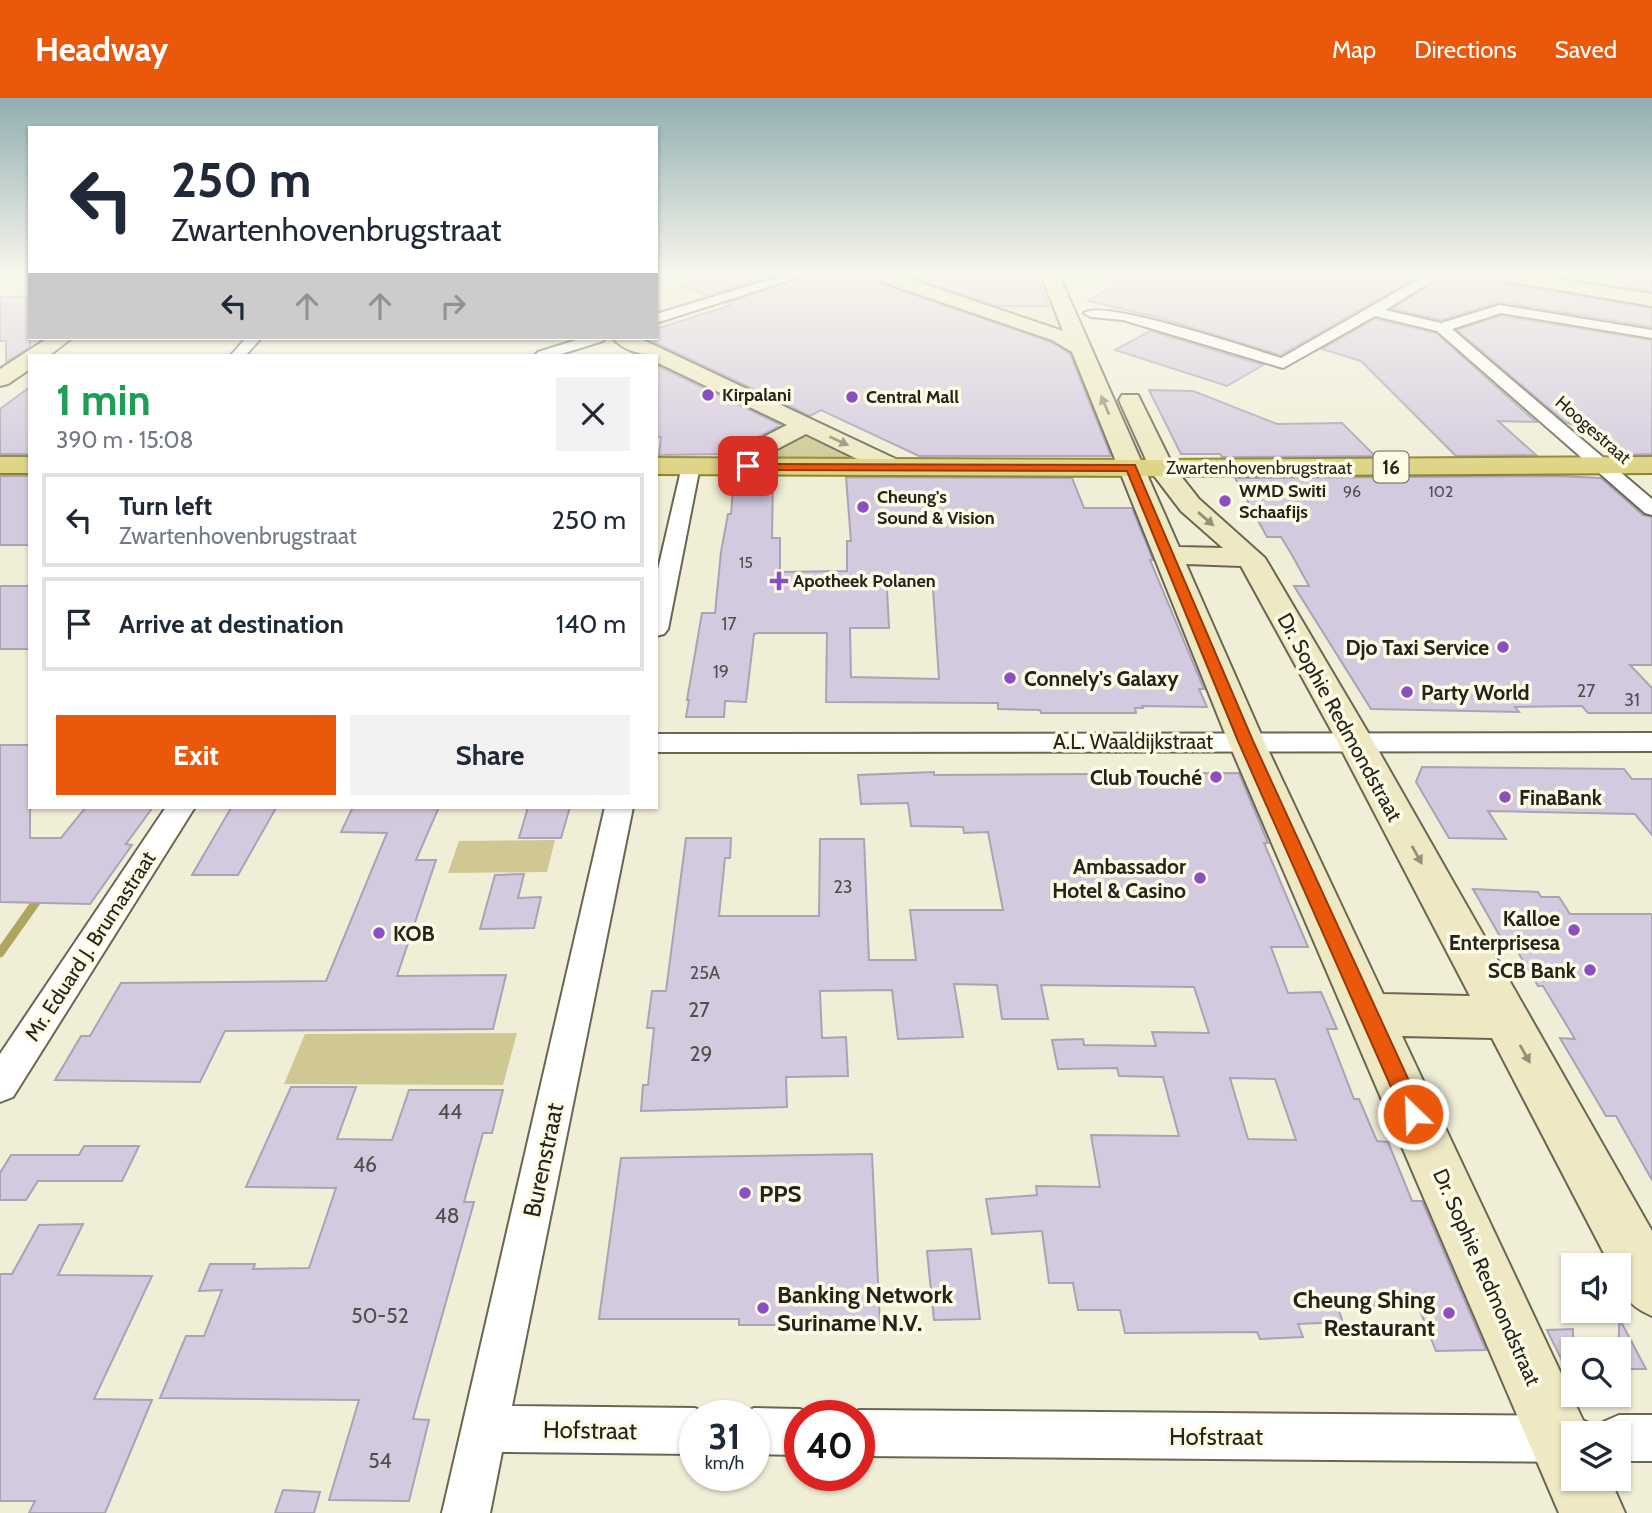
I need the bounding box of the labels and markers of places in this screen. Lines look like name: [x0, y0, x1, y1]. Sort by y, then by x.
place label: Kirpalani: [722, 384, 791, 406]
place label: Central Mall: [866, 386, 959, 408]
marker: Kirpalani: [700, 387, 716, 403]
marker: Central Mall: [844, 389, 860, 405]
pin: [718, 436, 778, 496]
place label: WMD Switi Schaafijs: [1239, 480, 1326, 523]
place label: Cheung's Sound & Vision: [877, 486, 995, 529]
marker: WMD Switi Schaafijs: [1217, 493, 1233, 509]
marker: Cheung's Sound & Vision: [855, 499, 871, 515]
place label: Apotheek Polanen: [793, 570, 936, 592]
marker: Apotheek Polanen: [771, 573, 787, 589]
place label: Djo Taxi Service: [1346, 635, 1489, 660]
marker: Djo Taxi Service: [1495, 639, 1511, 655]
place label: Connely's Galaxy: [1024, 666, 1179, 691]
marker: Connely's Galaxy: [1002, 670, 1018, 686]
place label: Party World: [1421, 680, 1530, 705]
marker: Party World: [1399, 684, 1415, 700]
place label: Club Touché: [1090, 765, 1202, 790]
marker: Club Touché: [1208, 769, 1224, 785]
place label: FinaBank: [1519, 785, 1603, 810]
marker: FinaBank: [1497, 789, 1513, 805]
place label: Ambassador Hotel & Casino: [1052, 854, 1186, 903]
marker: Ambassador Hotel & Casino: [1192, 870, 1208, 886]
place label: Kalloe Enterprisesa: [1449, 906, 1561, 955]
place label: KOB: [393, 921, 435, 946]
marker: Kalloe Enterprisesa: [1566, 922, 1582, 938]
marker: KOB: [371, 925, 387, 941]
place label: SCB Bank: [1488, 958, 1577, 983]
marker: SCB Bank: [1582, 962, 1598, 978]
place label: PPS: [759, 1179, 802, 1208]
marker: PPS: [737, 1185, 753, 1201]
place label: Banking Network Suriname N.V.: [777, 1280, 953, 1337]
place label: Cheung Shing Restaurant: [1293, 1285, 1435, 1342]
marker: Banking Network Suriname N.V.: [755, 1300, 771, 1316]
marker: Cheung Shing Restaurant: [1441, 1305, 1457, 1321]

